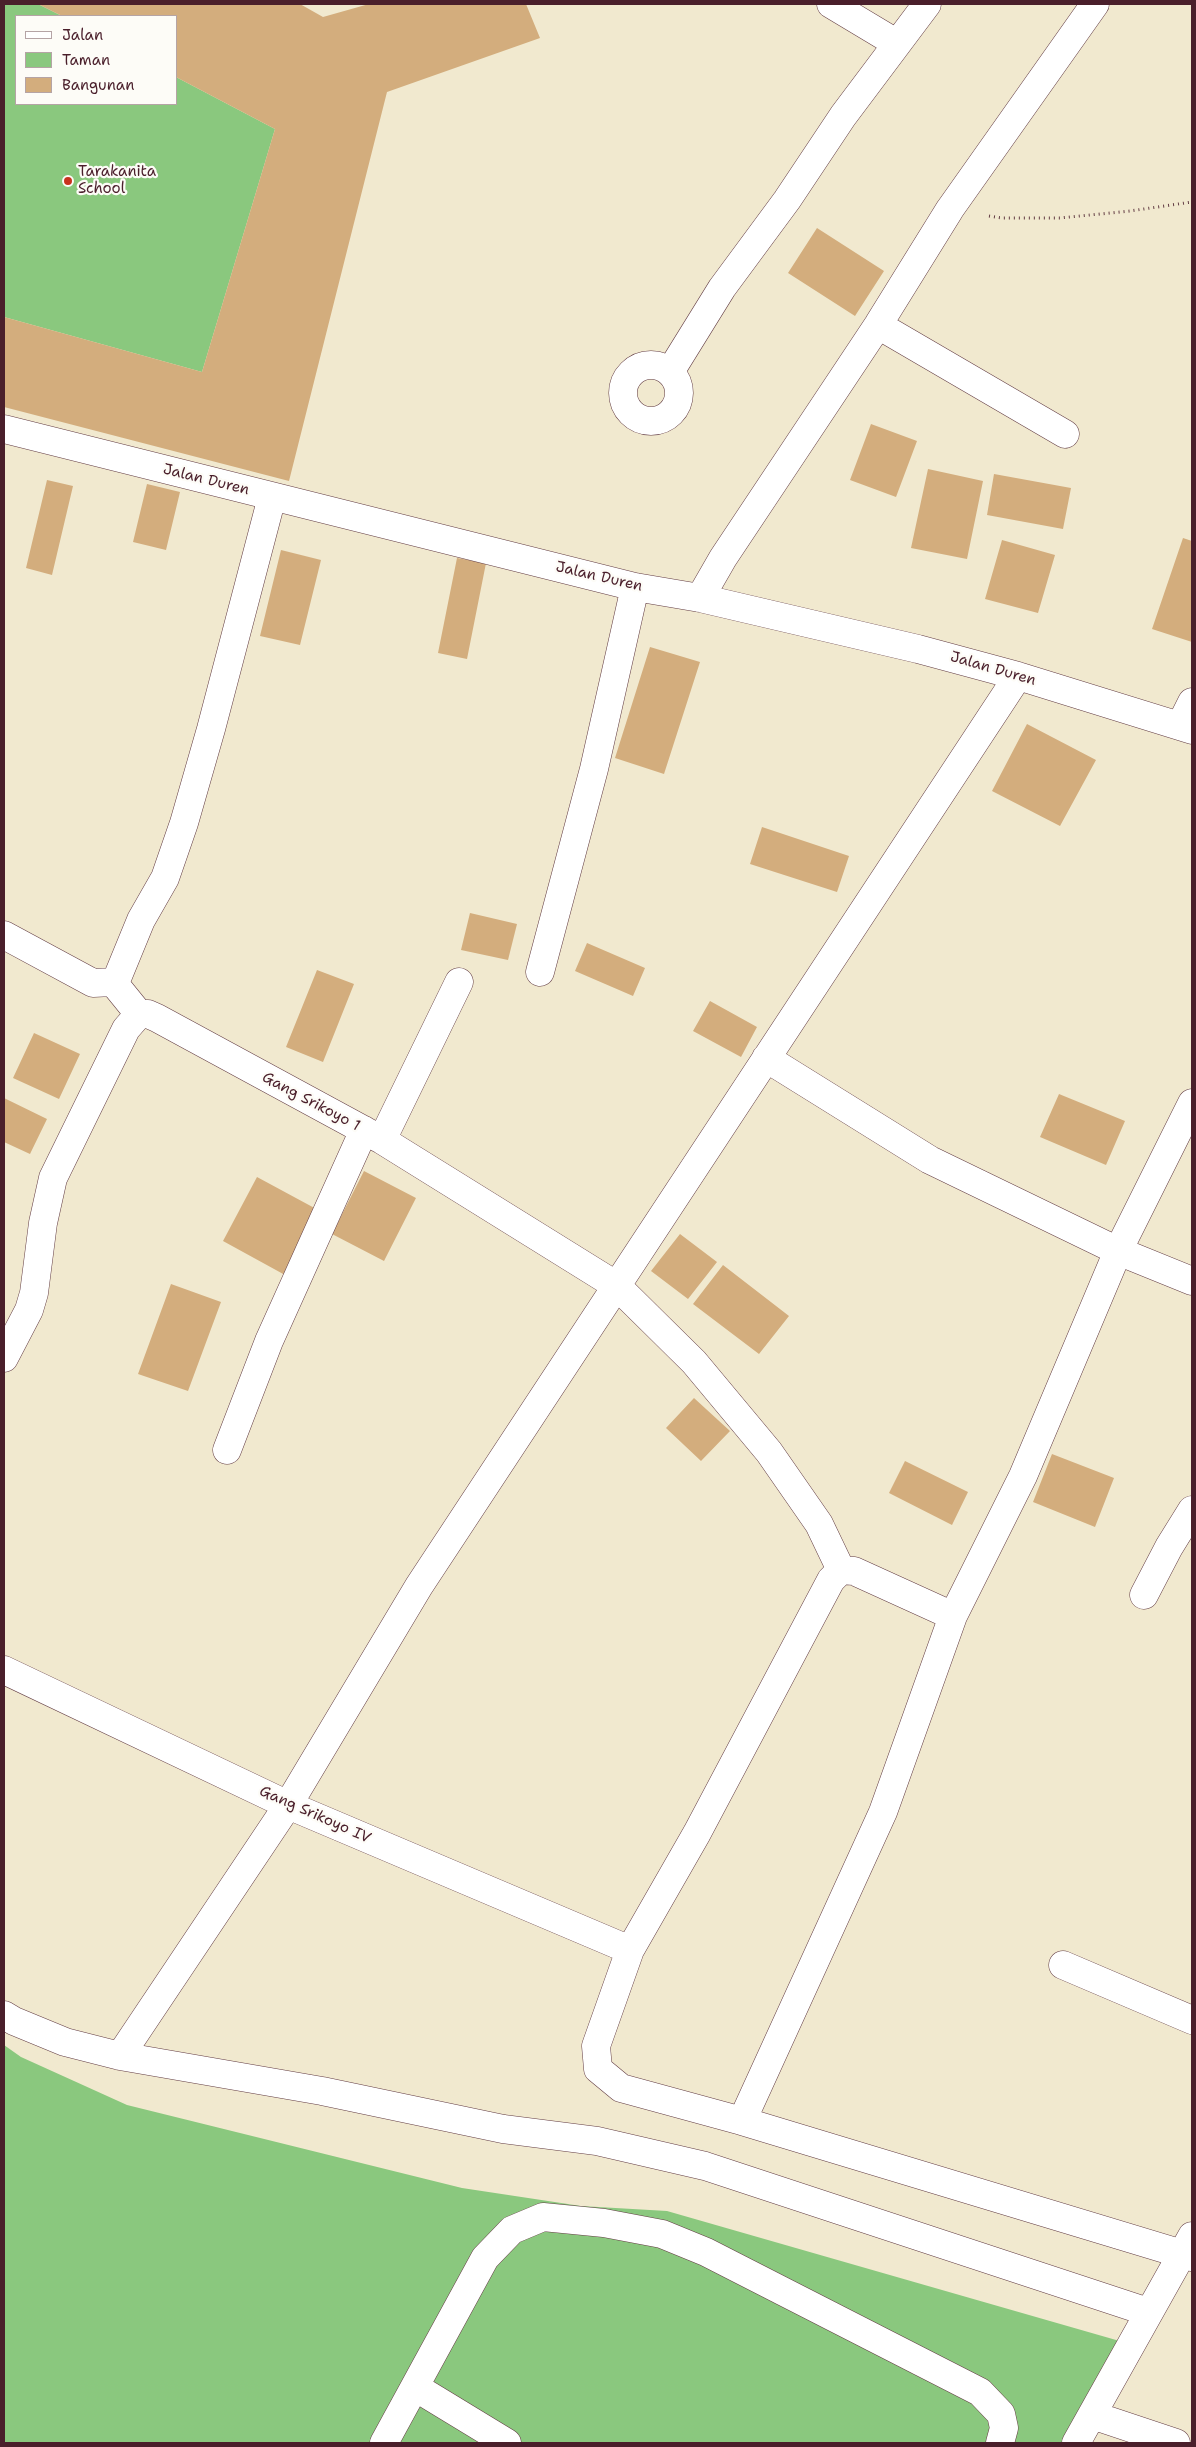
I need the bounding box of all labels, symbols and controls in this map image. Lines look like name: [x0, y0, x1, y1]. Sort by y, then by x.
legend: [15, 15, 178, 105]
text: Jalan: [62, 25, 103, 45]
text: Taman: [62, 50, 110, 70]
text: Bangunan: [62, 75, 134, 95]
place label: Tarakanita School: [78, 163, 156, 198]
marker: Tarakanita School: [62, 175, 74, 187]
street label: Jalan Duren: [161, 461, 251, 499]
street label: Jalan Duren: [554, 558, 644, 596]
street label: Jalan Duren: [948, 648, 1038, 690]
street label: Gang Srikoyo 1: [259, 1069, 363, 1135]
street label: Gang Srikoyo IV: [256, 1782, 374, 1848]

